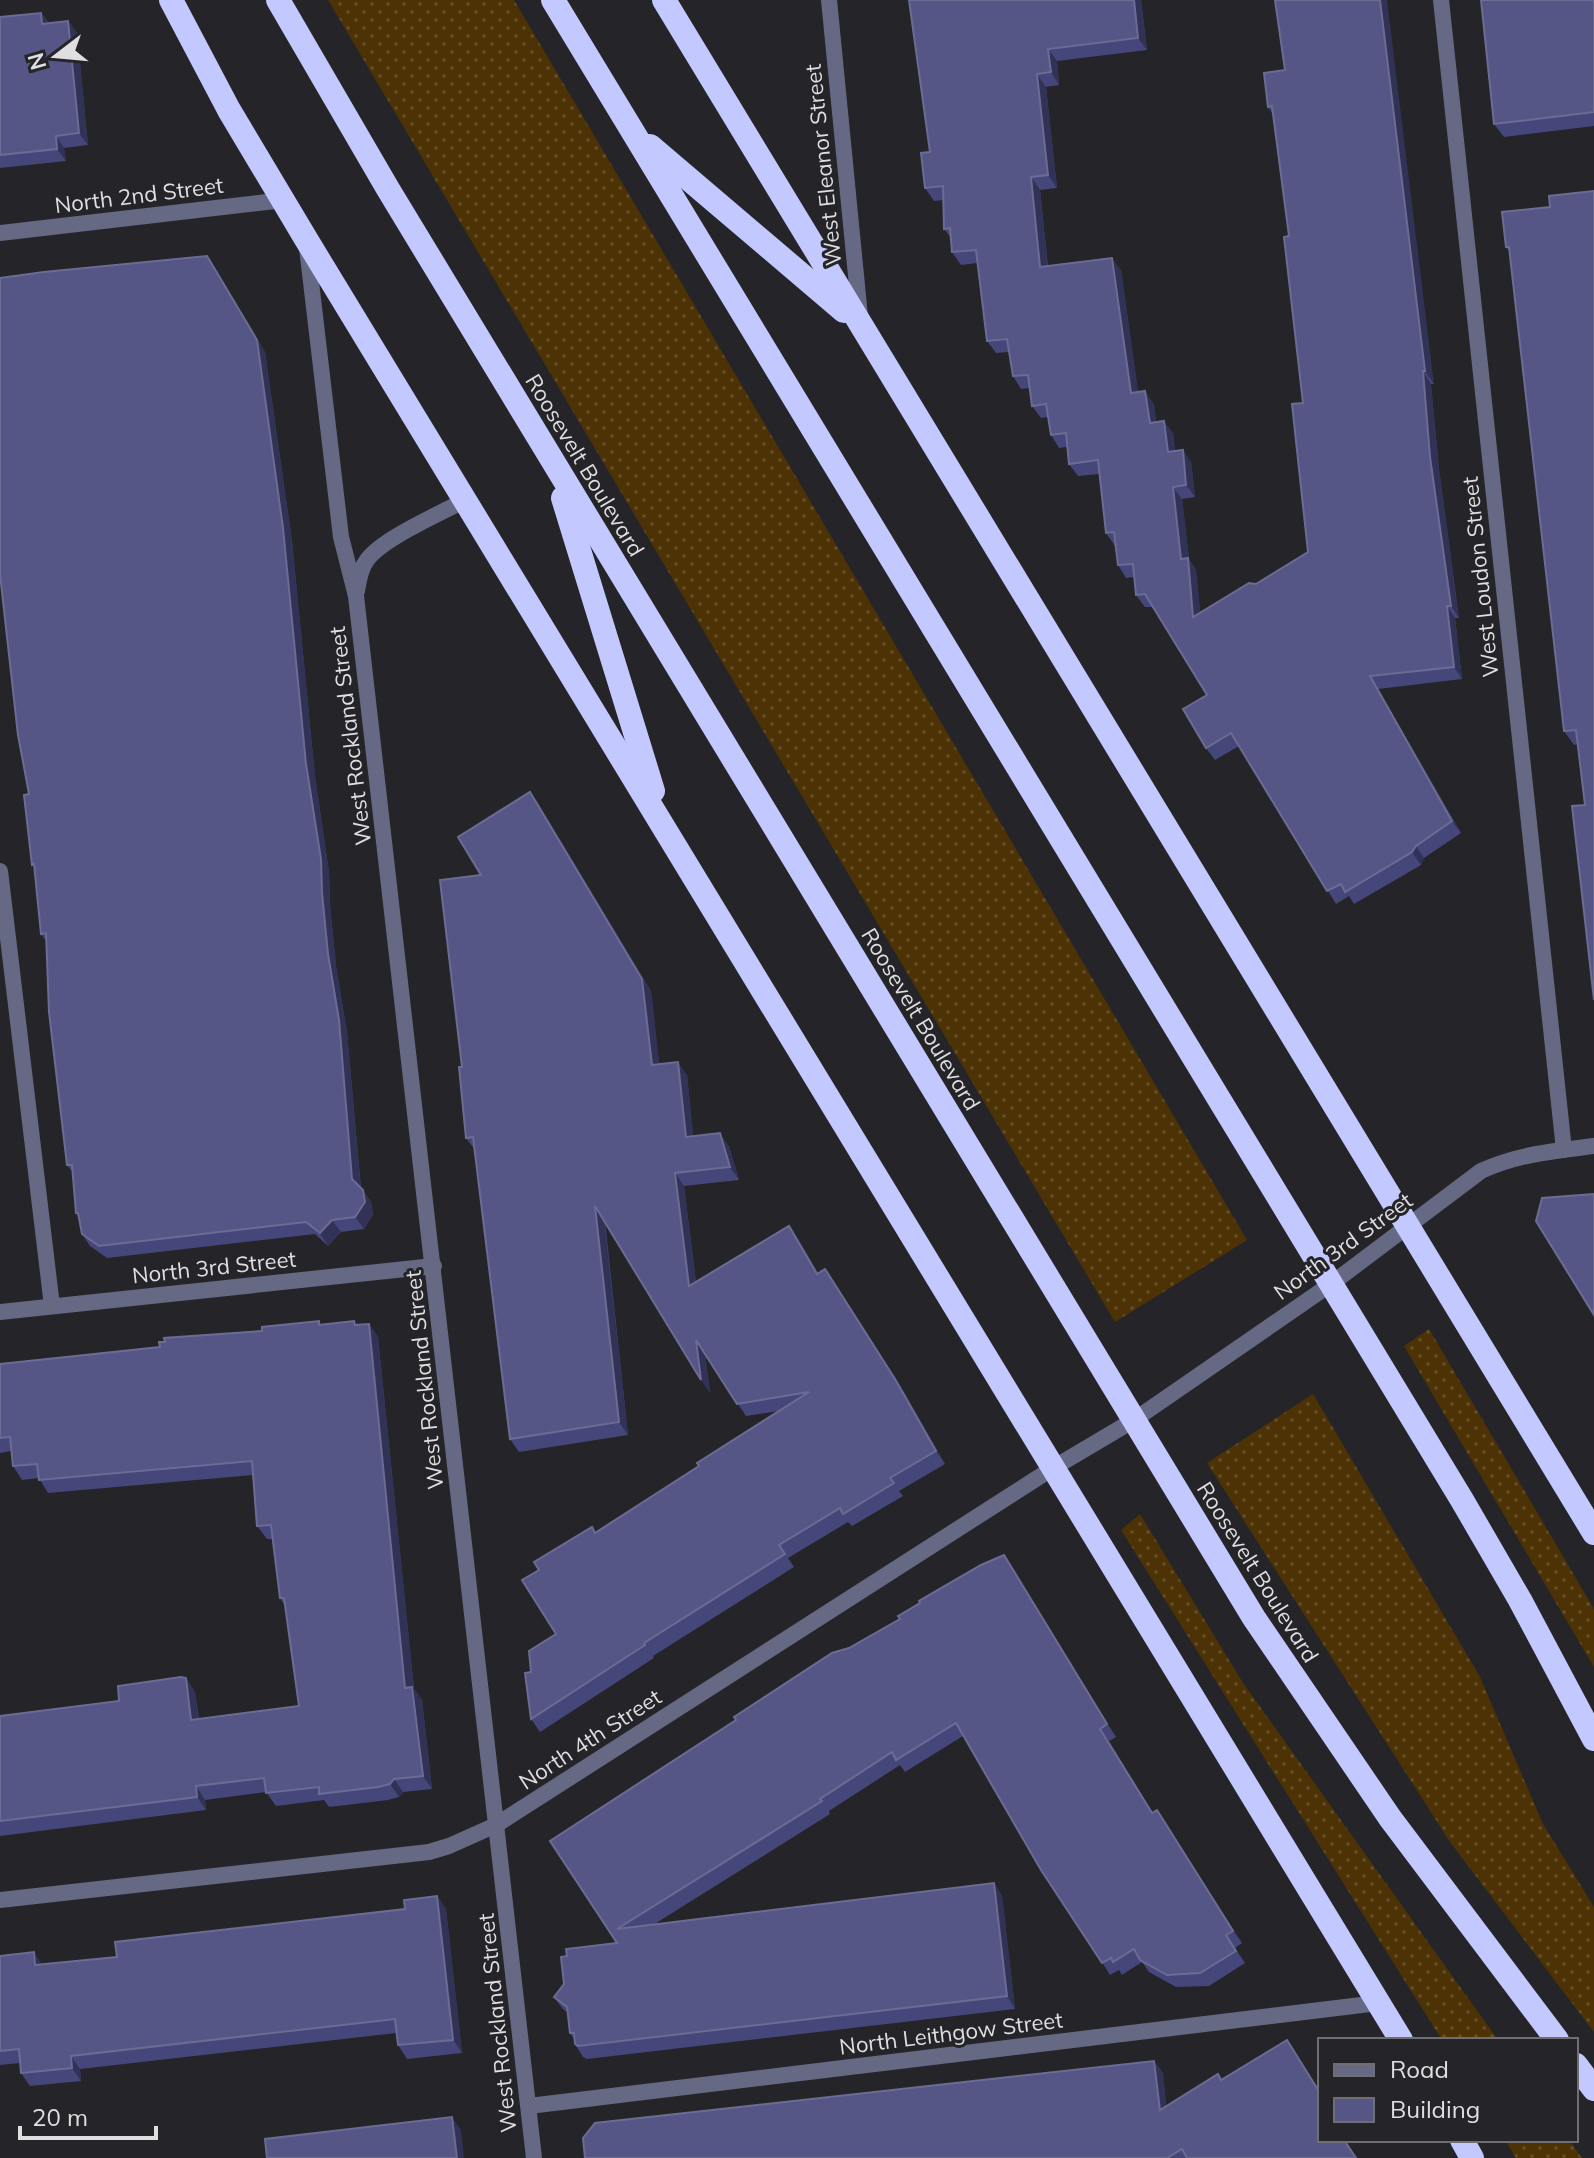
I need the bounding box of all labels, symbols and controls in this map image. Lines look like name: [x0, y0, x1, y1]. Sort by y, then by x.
north arrow: [16, 16, 96, 96]
text: N: [21, 50, 53, 73]
street label: West Eleanor Street: [798, 62, 848, 267]
street label: North 2nd Street: [53, 171, 225, 219]
street label: Roosevelt Boulevard: [519, 369, 651, 561]
street label: West Loudon Street: [1456, 475, 1504, 679]
street label: West Rockland Street: [323, 625, 377, 847]
street label: Roosevelt Boulevard: [855, 923, 987, 1115]
street label: North 3rd Street: [1268, 1186, 1418, 1306]
street label: North 3rd Street: [131, 1244, 298, 1290]
street label: West Rockland Street: [399, 1269, 449, 1491]
street label: Roosevelt Boulevard: [1191, 1476, 1325, 1668]
street label: North 4th Street: [513, 1682, 667, 1795]
street label: West Rockland Street: [472, 1912, 522, 2134]
street label: North Leithgow Street: [838, 2005, 1065, 2061]
legend: [1318, 2038, 1578, 2142]
text: Road: [1390, 2054, 1449, 2084]
scale bar: [20, 2090, 156, 2140]
text: Building: [1390, 2094, 1480, 2124]
text: 20 m: [32, 2102, 88, 2132]

